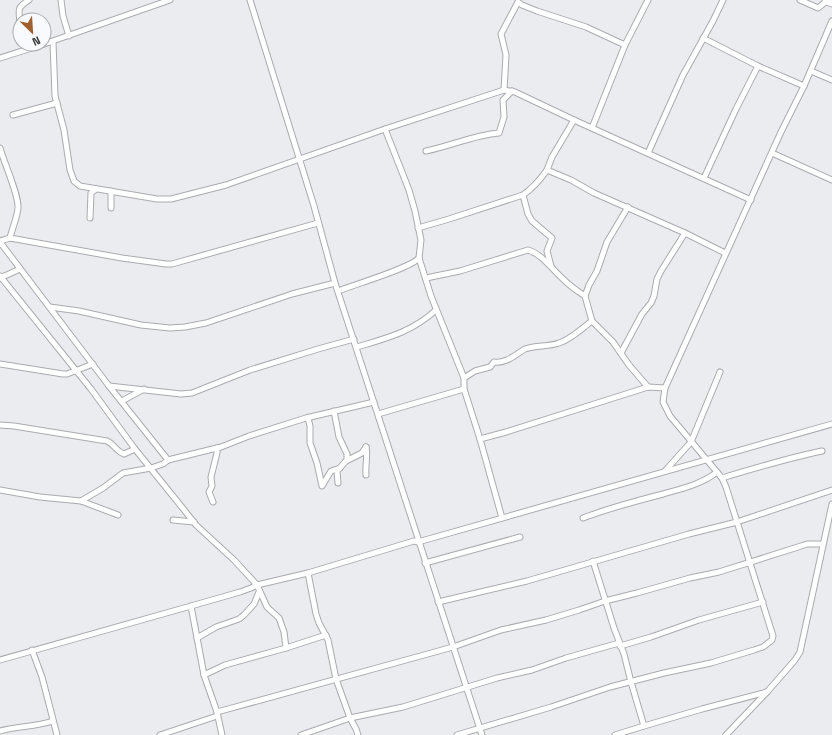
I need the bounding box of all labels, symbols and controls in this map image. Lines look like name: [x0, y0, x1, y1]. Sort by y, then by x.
north arrow: [12, 12, 52, 52]
text: N: [30, 33, 43, 49]

